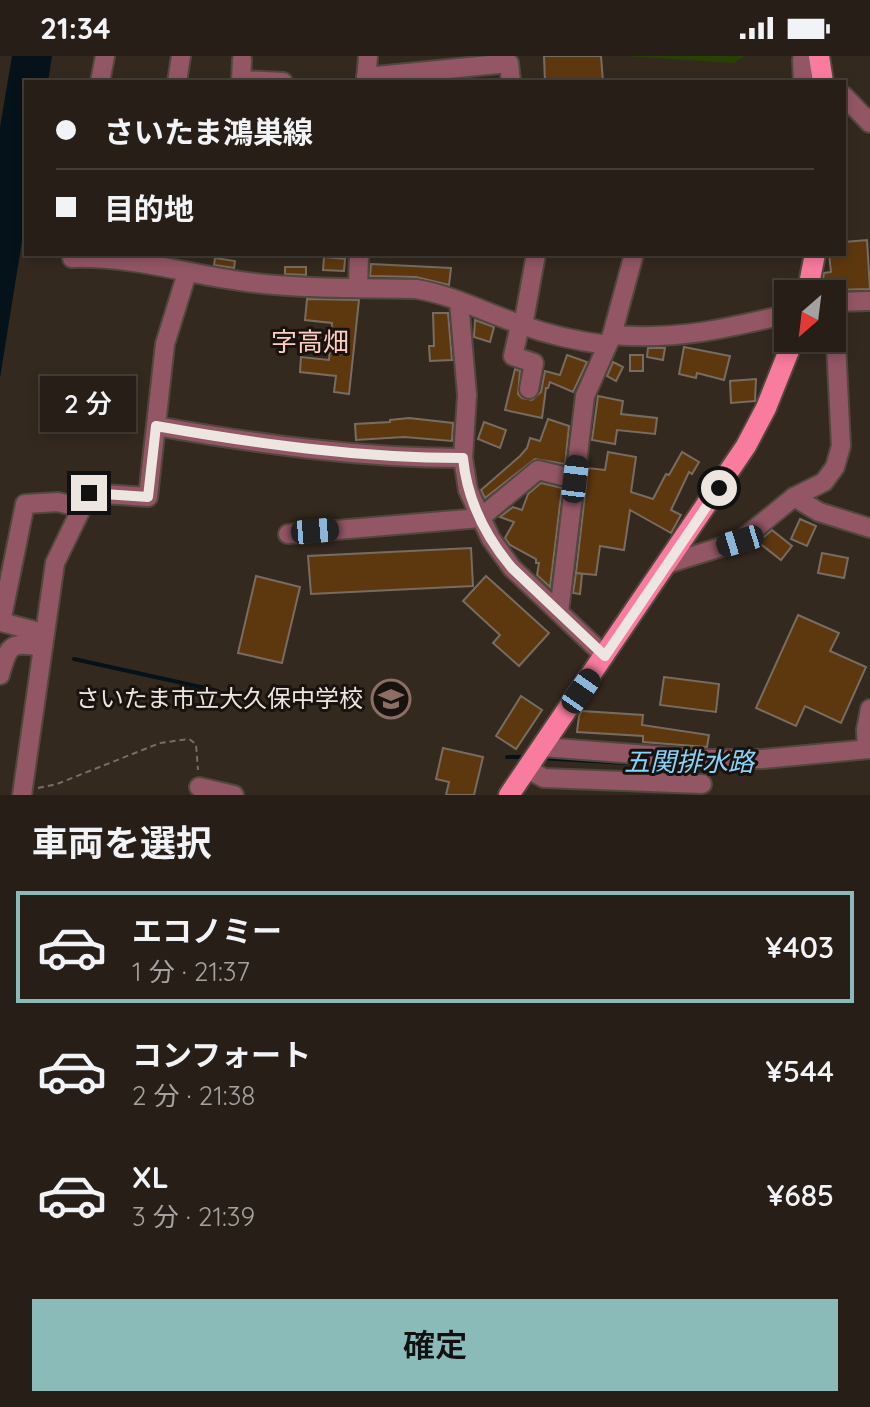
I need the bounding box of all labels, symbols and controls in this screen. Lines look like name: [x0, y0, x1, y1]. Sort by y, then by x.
text: 21:34: [40, 9, 111, 47]
text: さいたま鴻巣線: [104, 113, 313, 151]
text: 目的地: [104, 190, 194, 228]
north arrow: [774, 280, 846, 352]
map controls: [774, 280, 846, 352]
district label: 字高畑: [271, 325, 349, 358]
callout: 2 分: [41, 377, 137, 433]
text: 2 分: [64, 387, 112, 420]
car: [560, 454, 590, 504]
route start: [701, 470, 737, 506]
route end: [71, 475, 107, 511]
car: [290, 517, 340, 545]
car: [714, 523, 766, 559]
car: [557, 664, 605, 718]
school or university icon: さいたま市立大久保中学校: [370, 678, 412, 720]
place label: さいたま市立大久保中学校: [76, 683, 363, 713]
water label: 五関排水路: [624, 745, 756, 778]
text: 車両を選択: [32, 820, 212, 865]
icon: car: [36, 911, 108, 983]
text: エコノミー: [132, 912, 282, 950]
text: ¥403: [765, 928, 834, 966]
text: 1 分 · 21:37: [132, 955, 250, 988]
icon: car: [36, 1035, 108, 1107]
text: コンフォート: [132, 1036, 311, 1074]
text: ¥544: [765, 1052, 834, 1090]
text: 2 分 · 21:38: [132, 1079, 255, 1112]
text: XL: [132, 1158, 169, 1196]
icon: car: [36, 1159, 108, 1231]
text: ¥685: [767, 1176, 834, 1214]
text: 3 分 · 21:39: [132, 1200, 255, 1233]
button: 確定: [32, 1299, 838, 1391]

